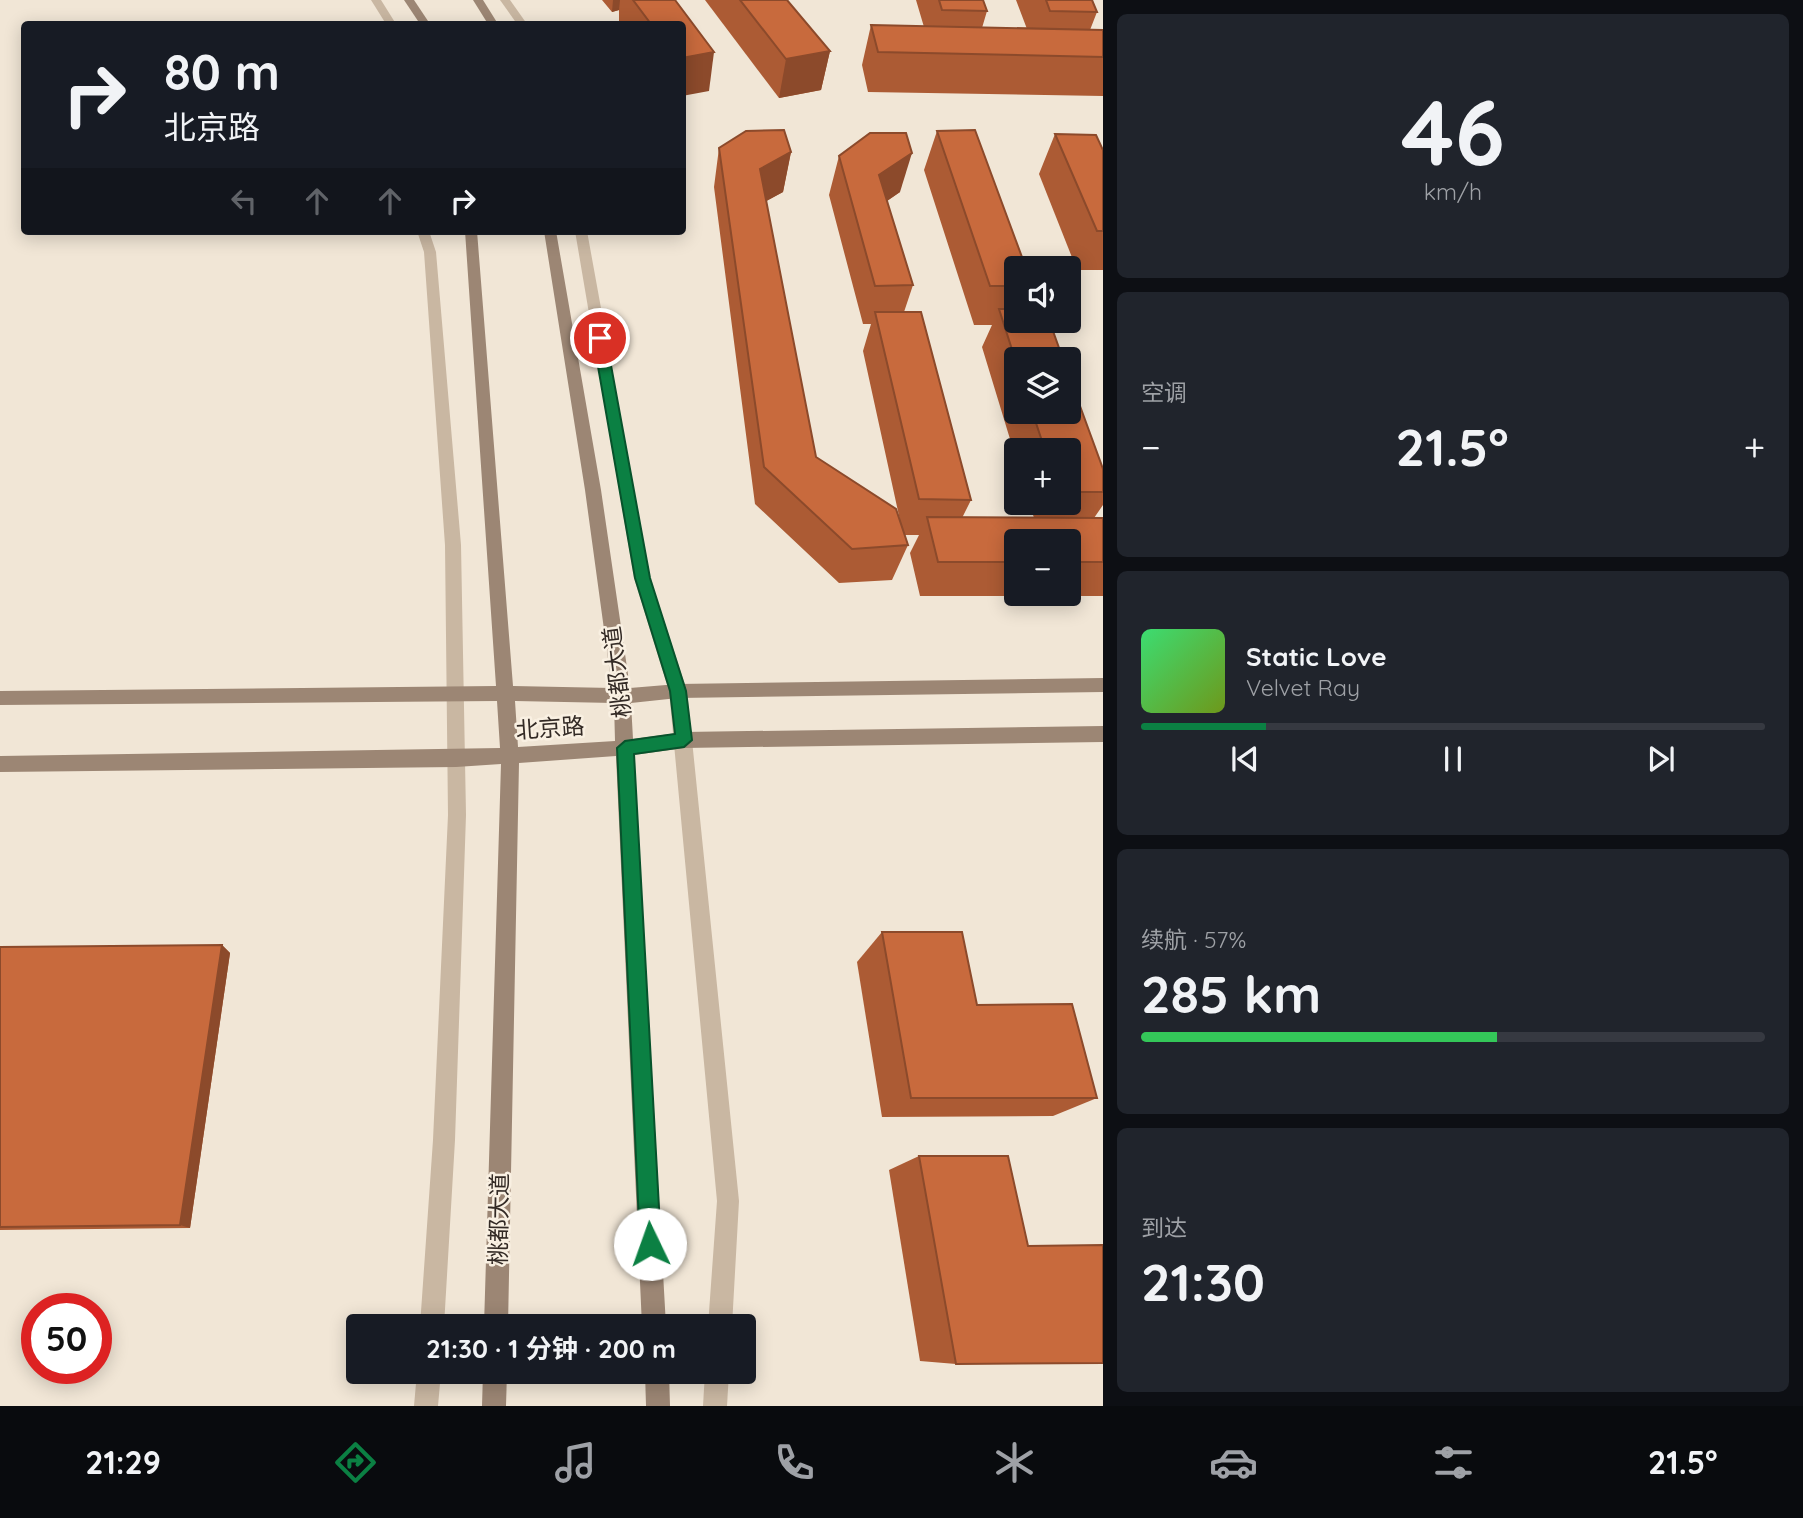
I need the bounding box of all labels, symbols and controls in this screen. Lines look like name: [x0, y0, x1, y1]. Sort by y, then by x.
text: 80 m: [164, 41, 280, 102]
icon: right: [49, 49, 140, 140]
text: 46: [1401, 74, 1505, 188]
text: 北京路: [164, 107, 260, 147]
text: km/h: [1424, 177, 1482, 206]
icon: left: [225, 182, 263, 220]
icon: ahead: [298, 182, 336, 220]
icon: ahead: [371, 182, 409, 220]
icon: right: [444, 182, 482, 220]
map controls: [1004, 256, 1081, 606]
button: sound: [1004, 256, 1081, 333]
pin: [570, 308, 630, 368]
icon: arrive: [581, 319, 619, 357]
button: layers: [1004, 347, 1081, 424]
text: 空调: [1141, 378, 1187, 407]
text: 21.5°: [1396, 414, 1509, 479]
text: −: [1141, 423, 1161, 471]
text: +: [1744, 423, 1765, 471]
button: +: [1004, 438, 1081, 515]
button: −: [1004, 529, 1081, 606]
street label: 桃都大道: [597, 625, 637, 719]
text: Static Love: [1246, 640, 1387, 673]
text: Velvet Ray: [1246, 673, 1360, 702]
street label: 北京路: [515, 711, 585, 744]
icon: previous: [1226, 740, 1264, 778]
icon: pause: [1434, 740, 1472, 778]
icon: next: [1642, 740, 1680, 778]
text: 续航 · 57%: [1141, 925, 1246, 954]
text: 285 km: [1141, 961, 1321, 1026]
street label: 桃都大道: [483, 1173, 514, 1265]
position arrow: [613, 1207, 687, 1281]
text: 到达: [1141, 1213, 1187, 1242]
text: 21:30: [1141, 1249, 1265, 1314]
speed limit sign: 50: [21, 1293, 112, 1384]
text: 21:30 · 1 分钟 · 200 m: [426, 1332, 676, 1365]
icon: directions: [331, 1438, 380, 1487]
icon: music: [551, 1438, 600, 1487]
icon: phone: [770, 1438, 819, 1487]
icon: climate: [990, 1438, 1039, 1487]
icon: car: [1209, 1438, 1258, 1487]
icon: filters: [1429, 1438, 1478, 1487]
text: 21:29: [85, 1442, 161, 1482]
text: 21.5°: [1648, 1442, 1718, 1482]

